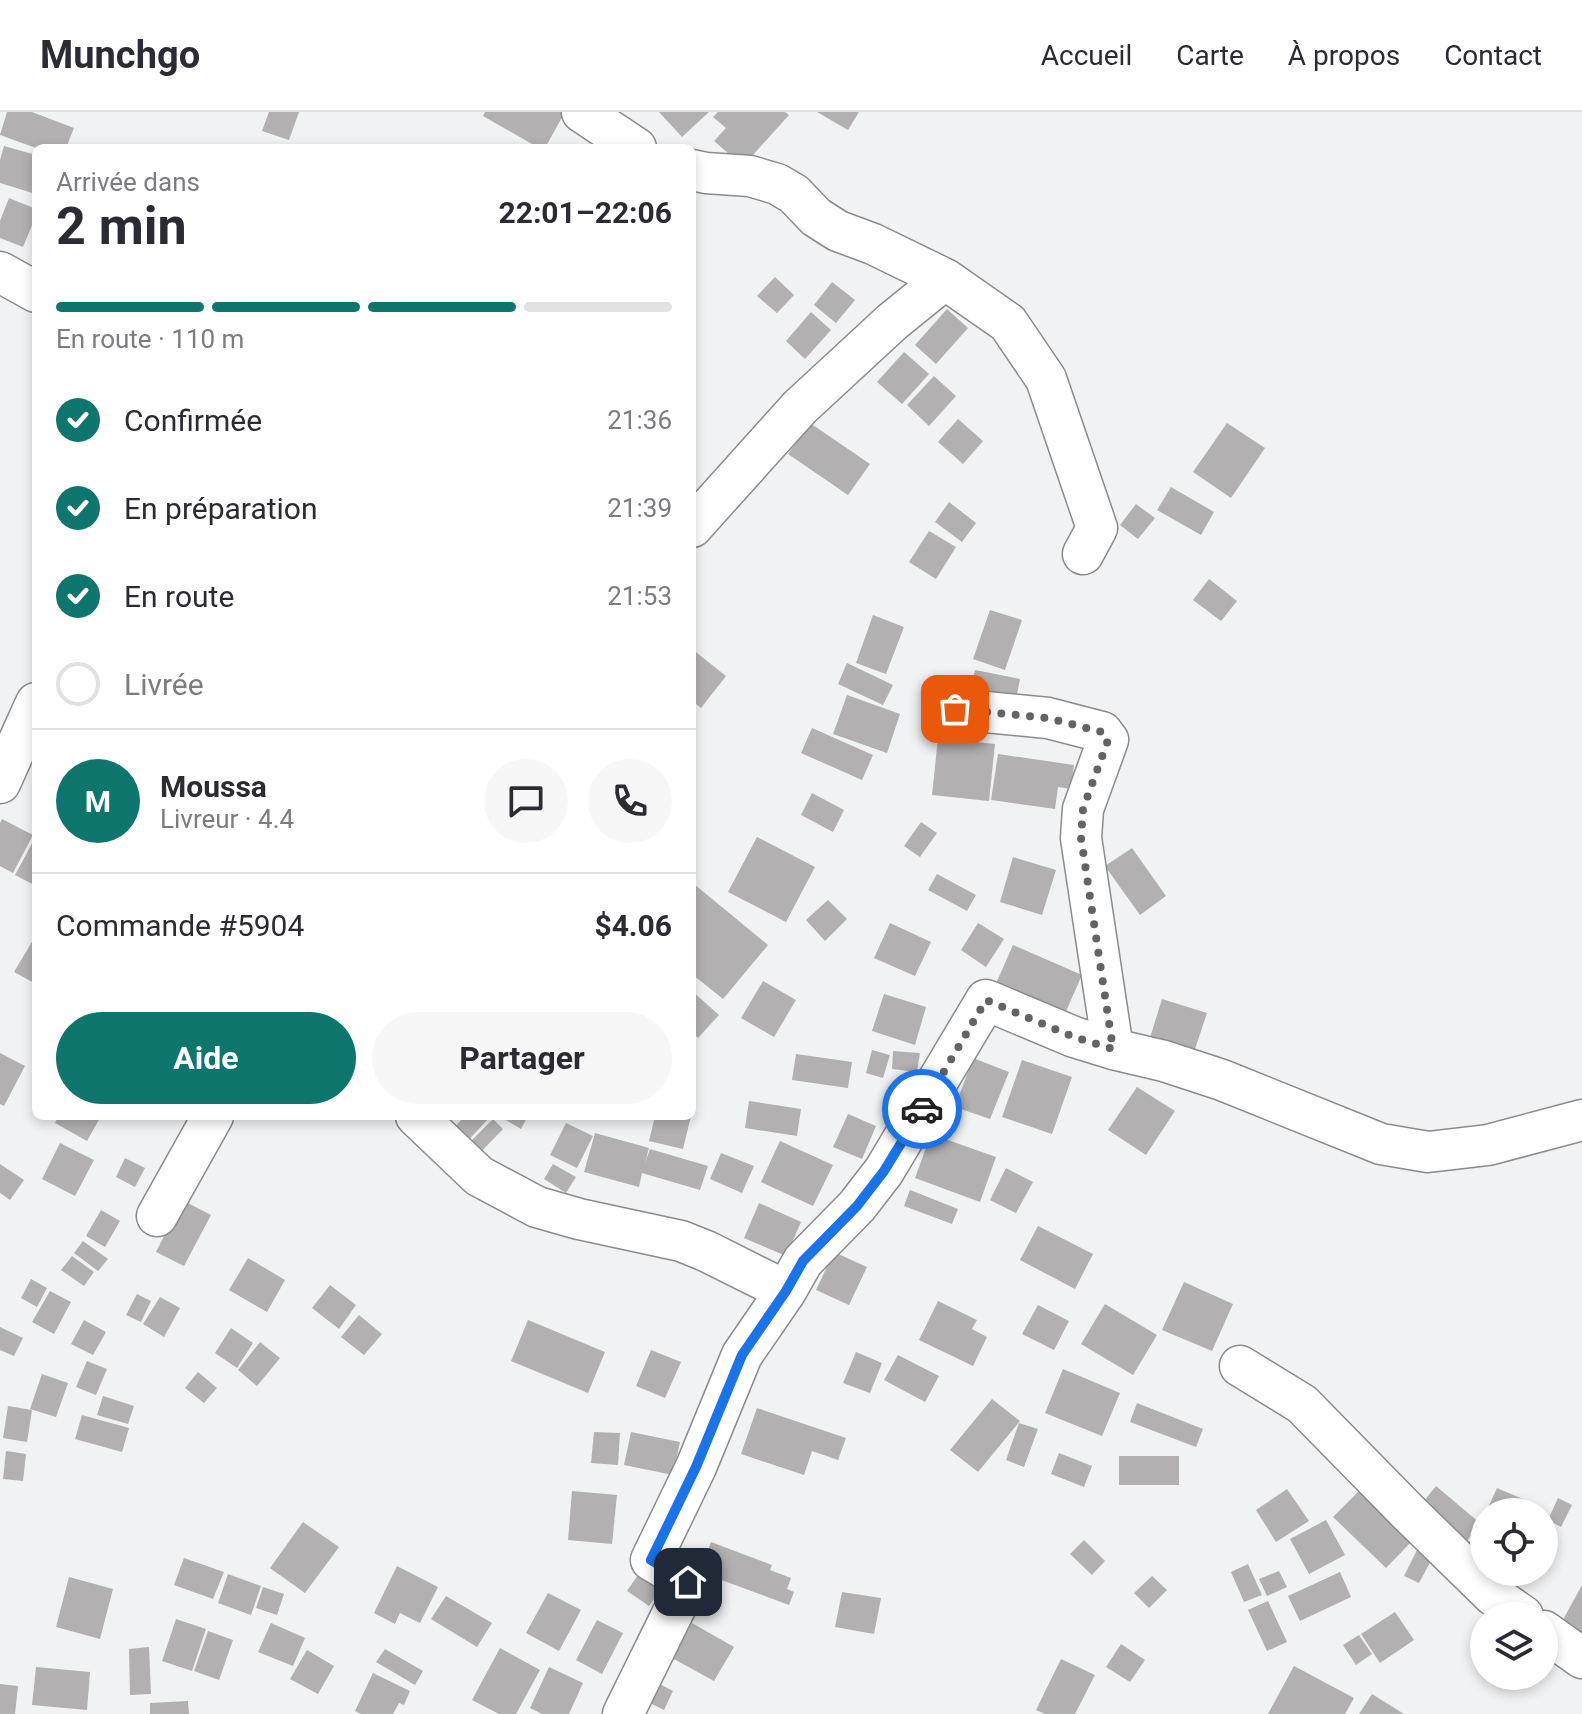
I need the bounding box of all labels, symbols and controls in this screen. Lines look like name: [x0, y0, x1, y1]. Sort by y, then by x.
text: Munchgo: [40, 33, 200, 77]
text: Accueil: [1041, 39, 1132, 72]
text: Carte: [1176, 39, 1244, 72]
text: À propos: [1288, 39, 1400, 72]
text: Contact: [1444, 39, 1542, 72]
text: Arrivée dans: [56, 167, 200, 197]
text: 22:01–22:06: [498, 195, 672, 230]
text: 2 min: [56, 196, 187, 257]
text: En route · 110 m: [56, 324, 244, 354]
icon: check: [56, 398, 100, 442]
text: Confirmée: [124, 403, 262, 438]
text: 21:36: [607, 405, 672, 435]
icon: check: [56, 486, 100, 530]
text: En préparation: [124, 491, 318, 526]
text: 21:39: [607, 493, 672, 523]
icon: check: [56, 574, 100, 618]
text: En route: [124, 579, 234, 614]
text: 21:53: [607, 581, 672, 611]
text: Livrée: [124, 667, 204, 702]
pin: [921, 675, 989, 743]
icon: bag: [933, 687, 977, 731]
button: chat: [484, 759, 568, 843]
button: phone: [588, 759, 672, 843]
text: Moussa: [160, 769, 267, 804]
text: M: [85, 784, 111, 819]
text: Livreur · 4.4: [160, 804, 294, 834]
text: Commande #5904: [56, 908, 304, 943]
text: $4.06: [594, 908, 672, 943]
button: Aide: [56, 1012, 356, 1104]
button: Partager: [372, 1012, 672, 1104]
courier: [882, 1069, 962, 1149]
icon: car: [900, 1087, 944, 1131]
map controls: [1470, 1498, 1558, 1690]
button: locate: [1470, 1498, 1558, 1586]
pin: [654, 1548, 722, 1616]
icon: home: [666, 1560, 710, 1604]
button: layers: [1470, 1602, 1558, 1690]

